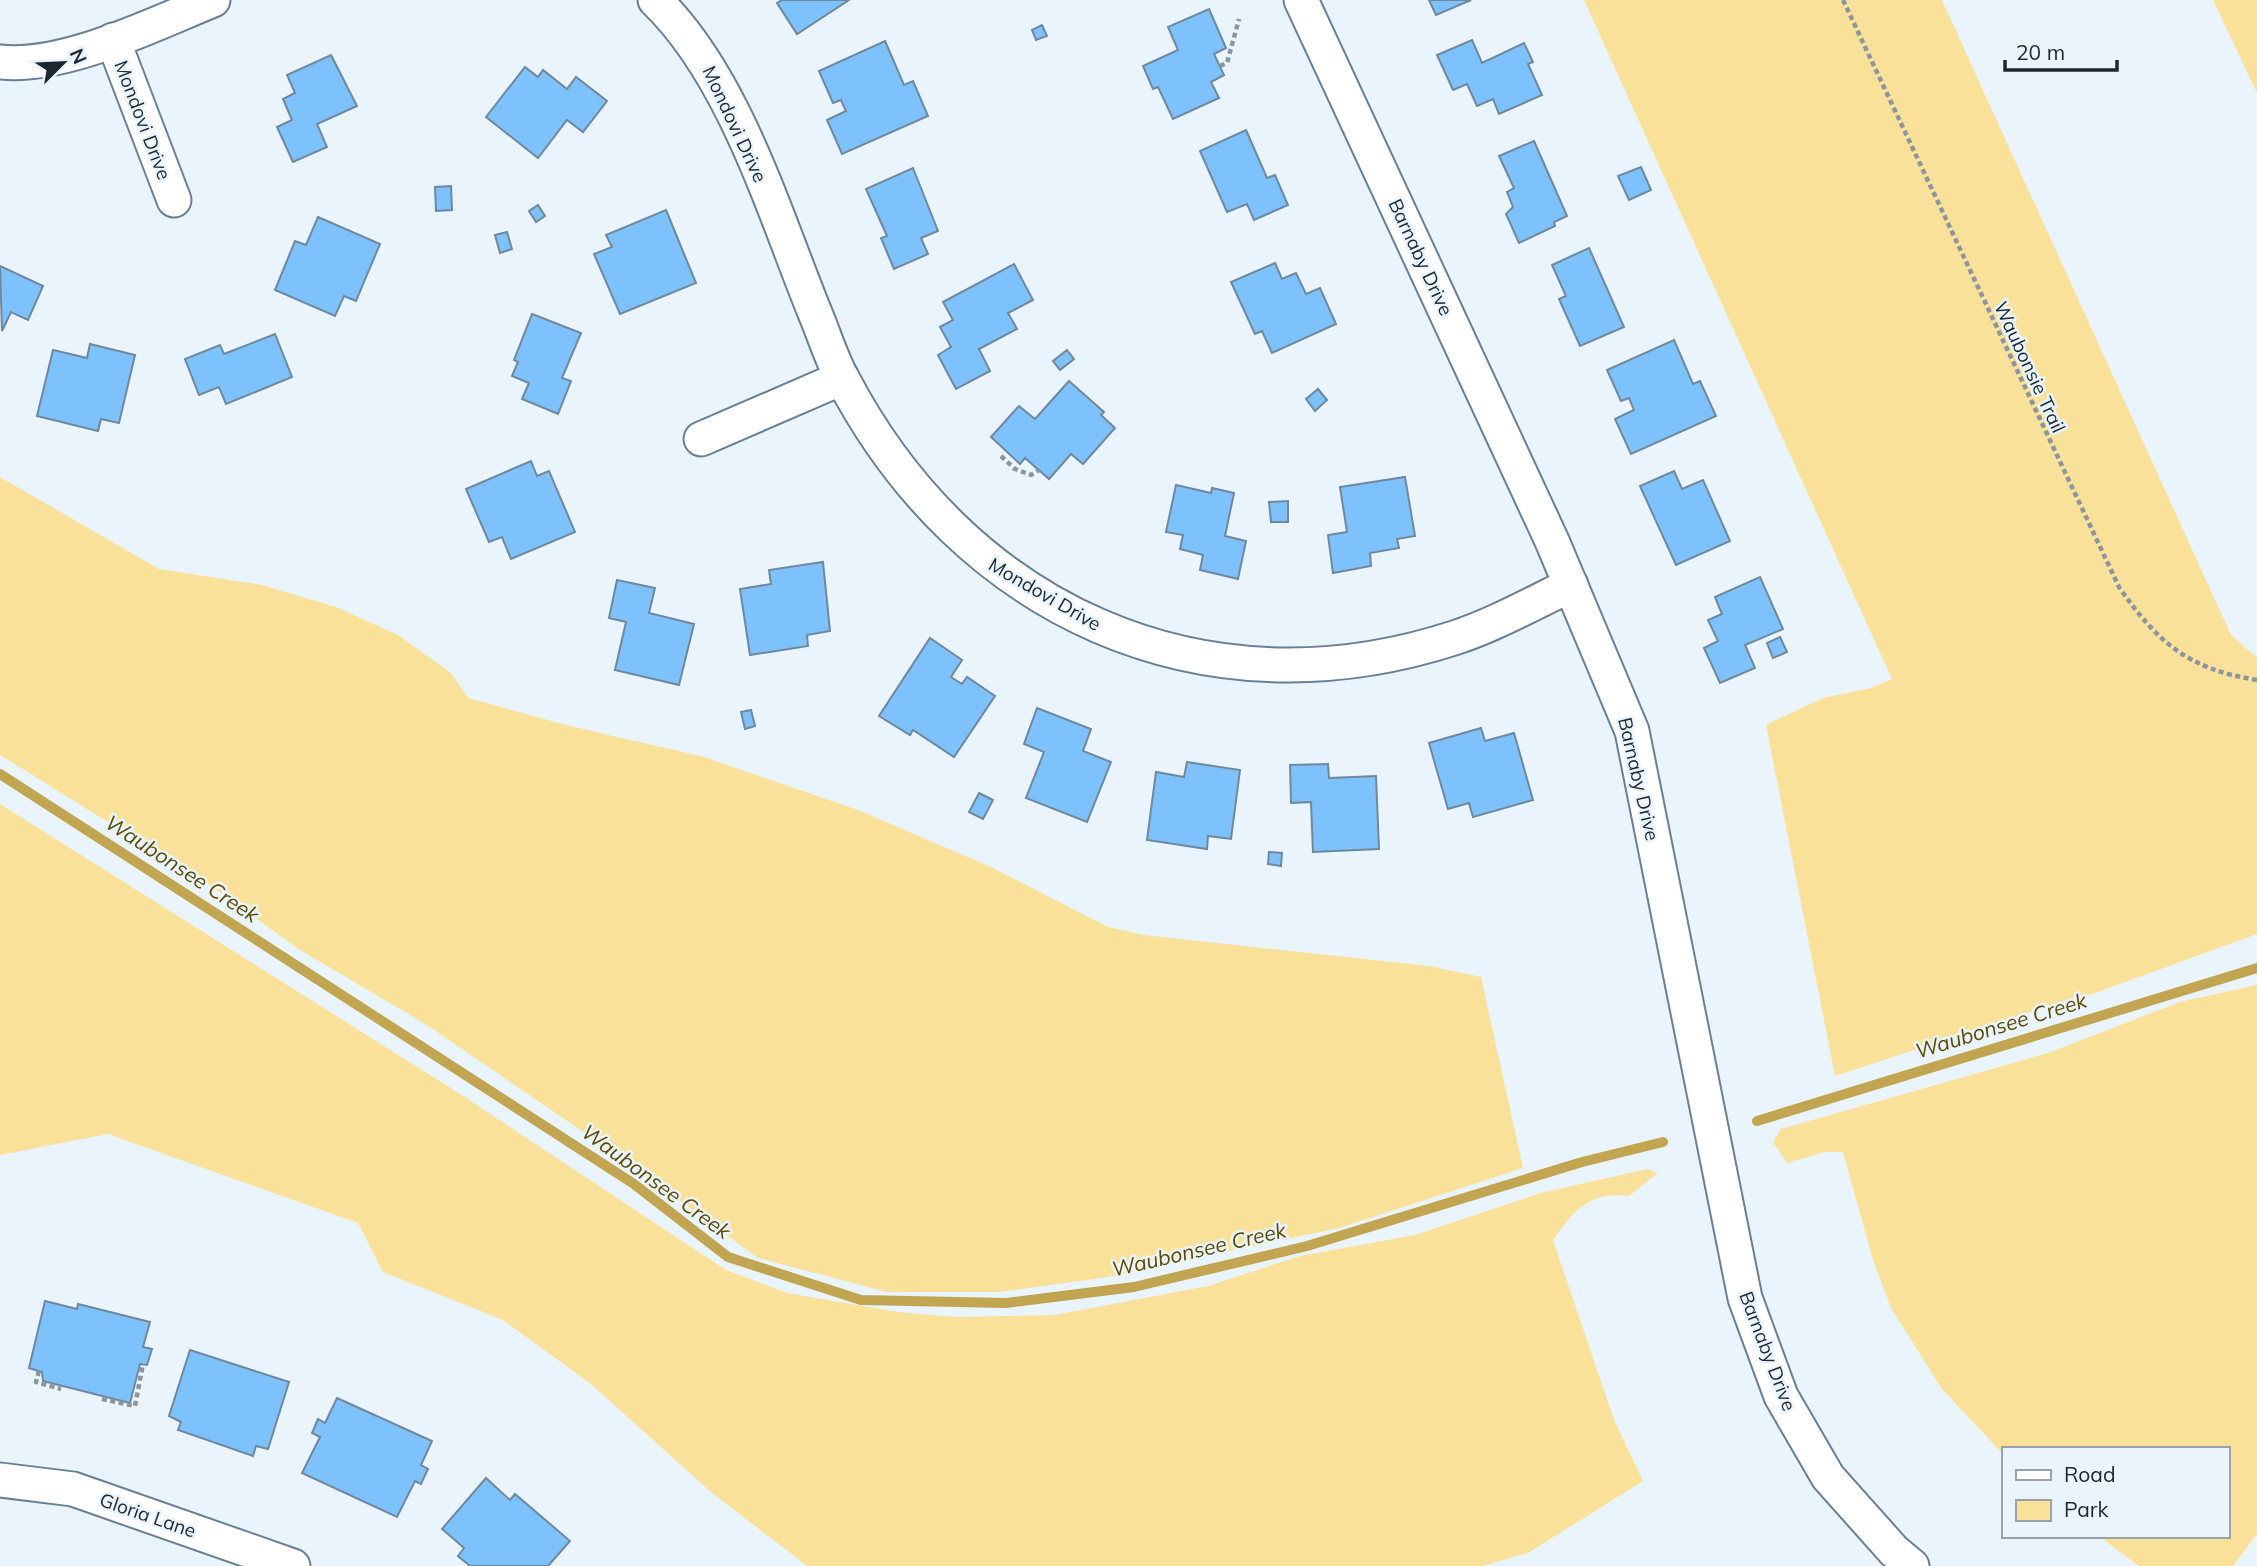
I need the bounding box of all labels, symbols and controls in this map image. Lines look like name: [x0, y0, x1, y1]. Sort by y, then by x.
north arrow: [28, 28, 98, 98]
scale bar: [2005, 28, 2117, 72]
text: 20 m: [2016, 39, 2065, 65]
text: N: [65, 45, 92, 68]
street label: Mondovi Drive: [109, 57, 177, 183]
street label: Mondovi Drive: [698, 62, 772, 186]
street label: Barnaby Drive: [1384, 195, 1458, 319]
street label: Waubonsie Trail: [1989, 297, 2071, 437]
street label: Mondovi Drive: [984, 552, 1106, 636]
street label: Barnaby Drive: [1613, 715, 1665, 843]
water label: Waubonsee Creek: [101, 809, 265, 928]
water label: Waubonsee Creek: [1912, 986, 2091, 1064]
water label: Waubonsee Creek: [577, 1118, 737, 1245]
water label: Waubonsee Creek: [1109, 1216, 1290, 1282]
street label: Barnaby Drive: [1734, 1288, 1802, 1414]
legend: [2002, 1447, 2229, 1538]
text: Road: [2064, 1461, 2115, 1487]
street label: Gloria Lane: [97, 1487, 199, 1543]
text: Park: [2064, 1496, 2108, 1522]

